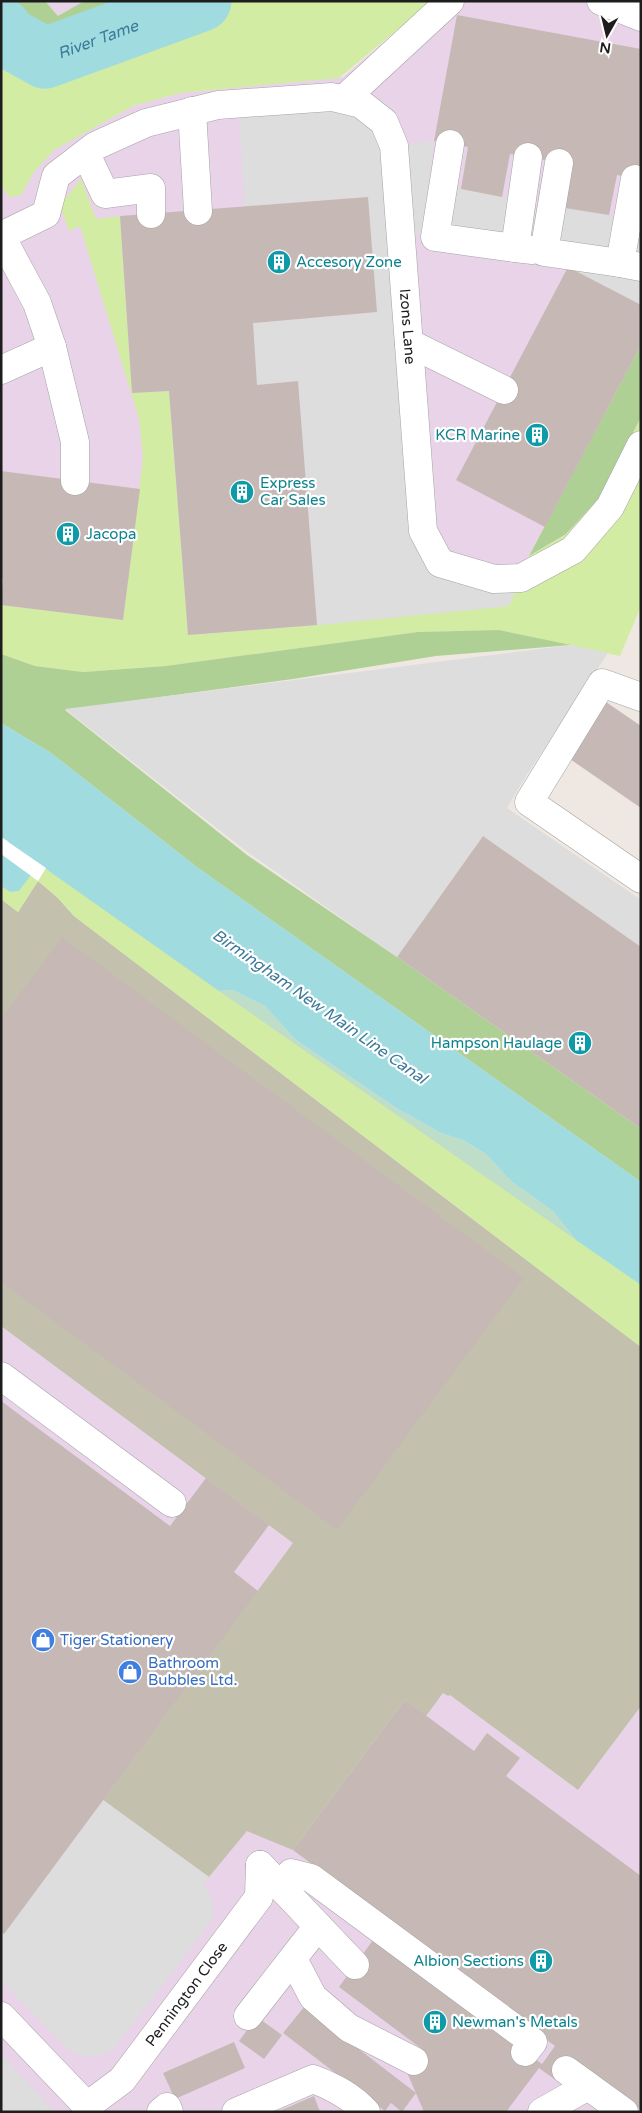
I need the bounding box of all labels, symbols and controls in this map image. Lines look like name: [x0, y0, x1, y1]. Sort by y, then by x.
north arrow: [582, 10, 632, 60]
water label: River Tame: [55, 16, 142, 64]
text: N: [599, 38, 612, 57]
building icon: Accesory Zone: [266, 249, 292, 275]
place label: Accesory Zone: [296, 253, 402, 271]
street label: Izons Lane: [396, 288, 419, 365]
building icon: KCR Marine: [524, 422, 550, 448]
place label: KCR Marine: [435, 426, 520, 444]
place label: Express Car Sales: [260, 474, 326, 509]
building icon: Express Car Sales: [229, 479, 255, 505]
building icon: Jacopa: [55, 521, 81, 547]
place label: Jacopa: [86, 525, 136, 543]
water label: Birmingham New Main Line Canal: [208, 925, 432, 1090]
building icon: Hampson Haulage: [567, 1030, 593, 1056]
place label: Hampson Haulage: [431, 1034, 562, 1052]
shop icon: Tiger Stationery: [30, 1627, 56, 1653]
place label: Tiger Stationery: [60, 1631, 173, 1649]
place label: Bathroom Bubbles Ltd.: [148, 1654, 237, 1689]
shop icon: Bathroom Bubbles Ltd.: [117, 1659, 143, 1685]
street label: Pennington Close: [141, 1938, 231, 2050]
building icon: Albion Sections: [528, 1948, 554, 1974]
place label: Albion Sections: [413, 1952, 524, 1970]
building icon: Newman's Metals: [422, 2009, 448, 2035]
place label: Newman's Metals: [452, 2013, 578, 2031]

